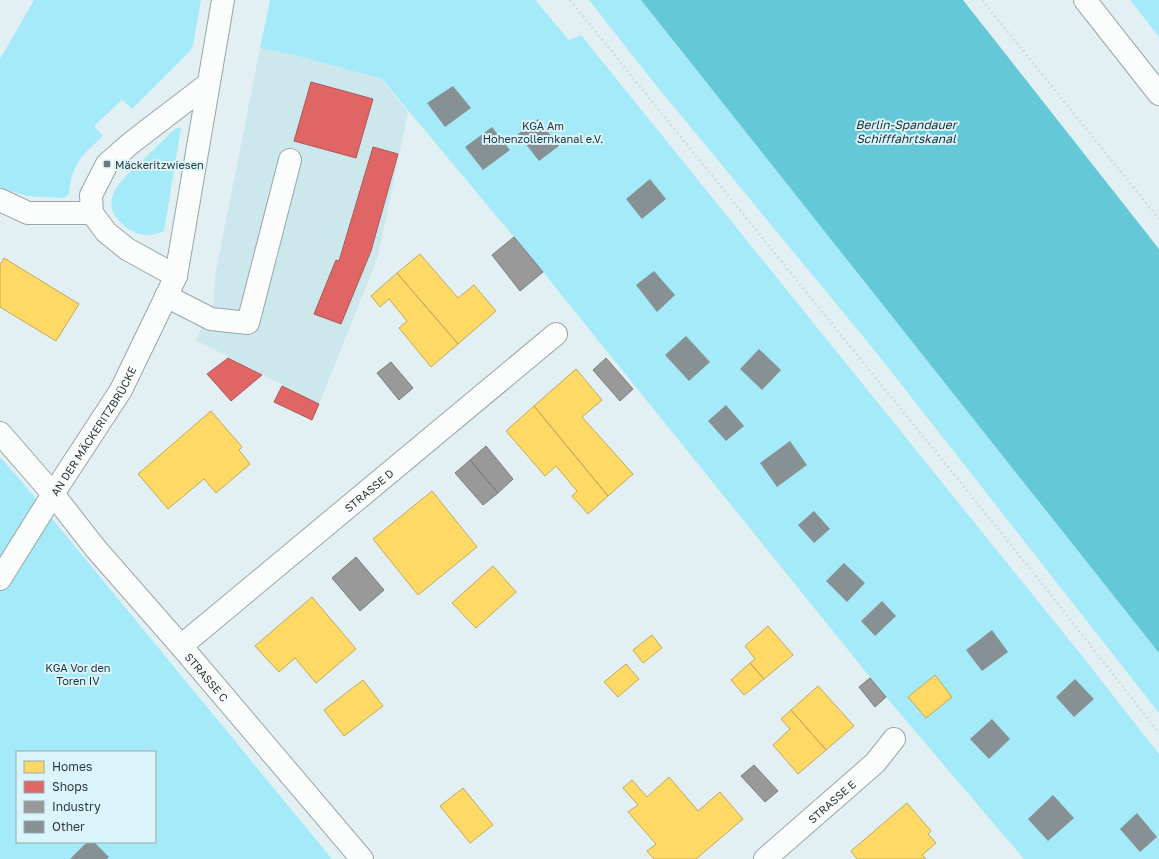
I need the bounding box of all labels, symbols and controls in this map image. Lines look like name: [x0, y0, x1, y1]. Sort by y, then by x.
water label: Berlin-Spandauer Schifffahrtskanal: [856, 117, 959, 146]
park label: KGA Am Hohenzollernkanal e.V.: [483, 119, 603, 145]
place label: Mäckeritzwiesen: [115, 158, 204, 171]
marker: Mäckeritzwiesen: [102, 159, 112, 169]
street label: AN DER MÄCKERITZBRÜCKE: [47, 364, 138, 498]
street label: STRASSE D: [341, 466, 396, 514]
street label: STRASSE C: [183, 650, 231, 704]
park label: KGA Vor den Toren IV: [45, 661, 111, 687]
legend: [16, 751, 156, 843]
text: Homes: [52, 759, 92, 774]
street label: STRASSE E: [805, 777, 858, 825]
text: Shops: [52, 779, 88, 794]
text: Industry: [52, 799, 101, 814]
text: Other: [52, 819, 85, 834]

